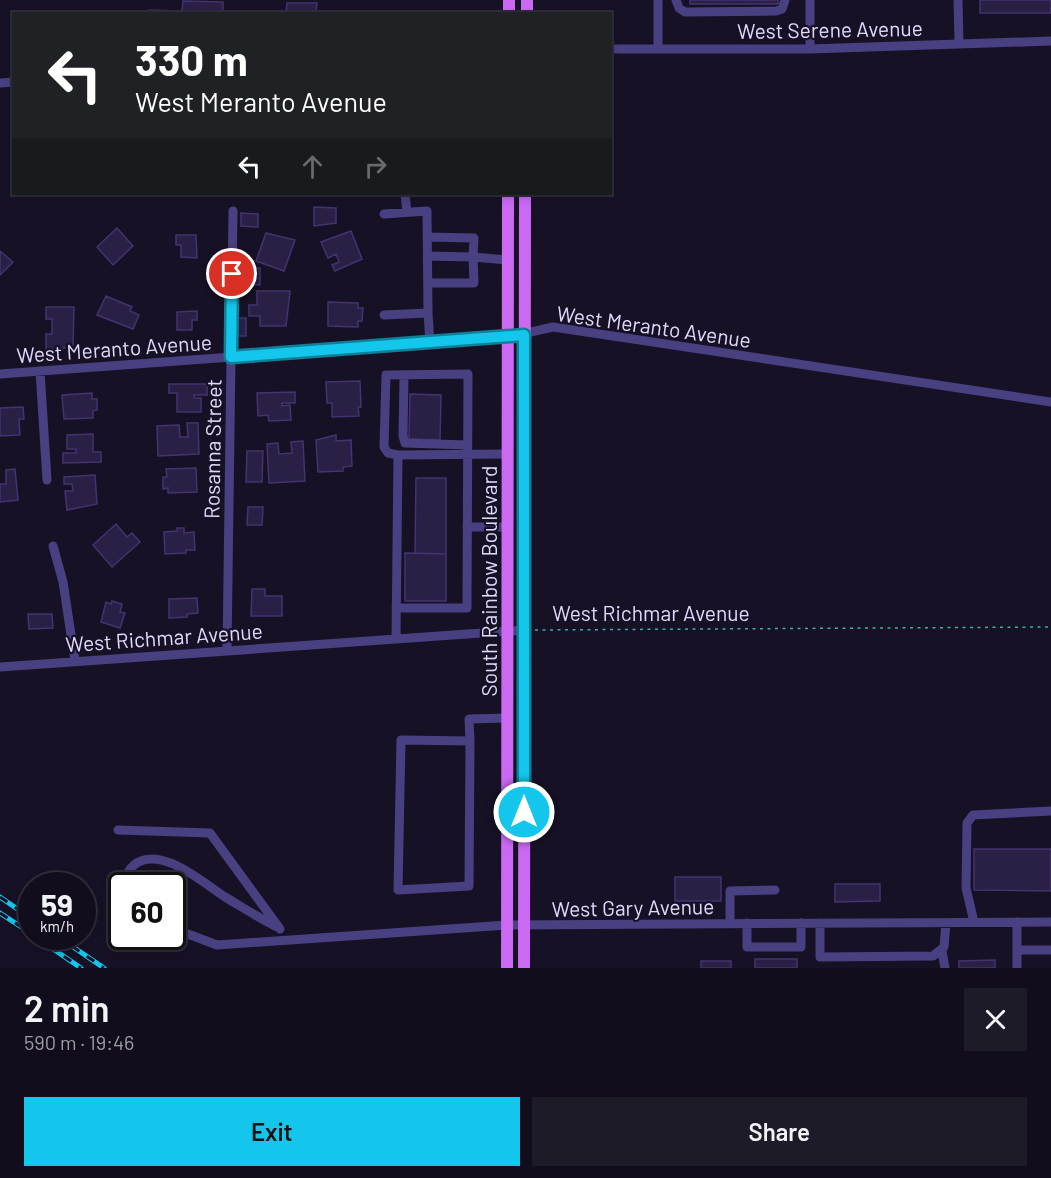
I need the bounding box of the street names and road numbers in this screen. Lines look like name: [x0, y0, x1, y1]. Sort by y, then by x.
street label: West Serene Avenue: [737, 15, 923, 43]
street label: West Meranto Avenue: [555, 300, 753, 352]
street label: West Meranto Avenue: [15, 329, 213, 367]
street label: Rosanna Street: [198, 379, 226, 519]
street label: South Rainbow Boulevard: [476, 465, 501, 697]
street label: West Richmar Avenue: [552, 600, 750, 625]
street label: West Richmar Avenue: [65, 618, 263, 656]
street label: West Gary Avenue: [551, 893, 715, 921]

